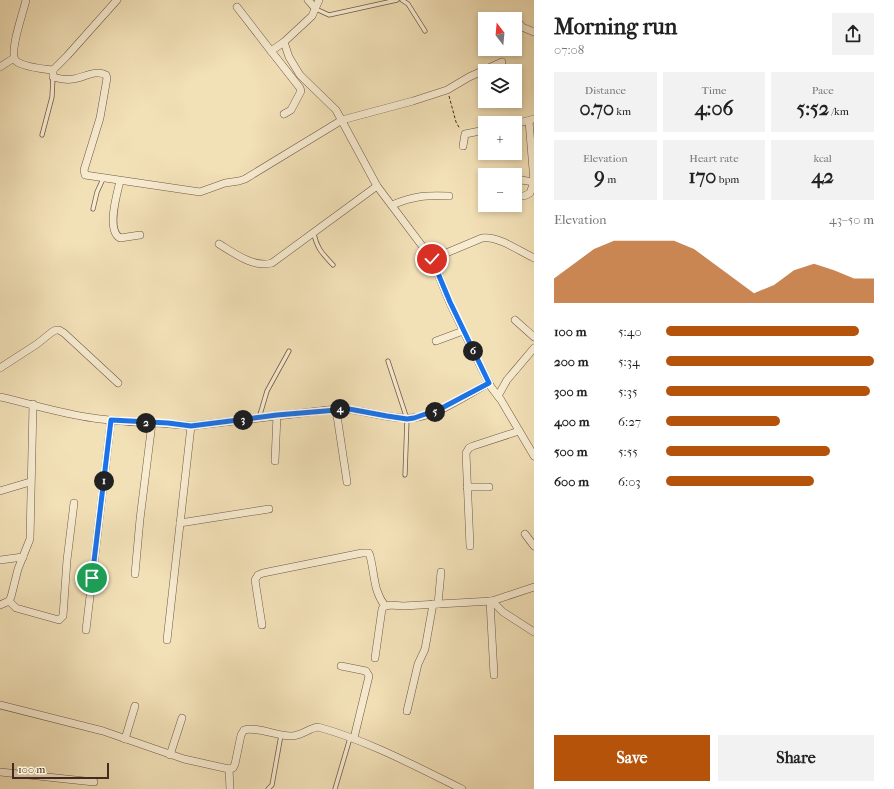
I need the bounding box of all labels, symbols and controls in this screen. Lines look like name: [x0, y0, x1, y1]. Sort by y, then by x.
north arrow: [478, 12, 522, 56]
map controls: [478, 12, 522, 212]
button: share: [832, 13, 874, 55]
text: Morning run: [554, 14, 677, 40]
text: 07:08: [554, 42, 584, 57]
button: layers: [478, 64, 522, 108]
text: Distance: [585, 84, 626, 97]
text: Time: [701, 84, 726, 97]
text: Pace: [812, 84, 834, 97]
text: 0.70: [580, 97, 614, 120]
text: 4:06: [695, 97, 733, 120]
text: 5:52: [797, 97, 829, 120]
text: km: [614, 105, 631, 118]
text: /km: [829, 105, 849, 118]
button: +: [478, 116, 522, 160]
text: Elevation: [583, 152, 628, 165]
text: Heart rate: [689, 152, 739, 165]
text: kcal: [813, 152, 832, 165]
text: 9: [594, 165, 605, 188]
text: 170: [689, 165, 716, 188]
text: 42: [812, 165, 834, 188]
button: −: [478, 168, 522, 212]
text: m: [605, 173, 616, 186]
text: bpm: [716, 173, 739, 186]
text: Elevation: [554, 212, 607, 227]
text: 43–50 m: [829, 212, 874, 227]
pin: [415, 242, 449, 276]
icon: check: [421, 248, 443, 270]
text: 100 m: [554, 324, 587, 339]
text: 5:40: [618, 324, 642, 339]
pin: 6: [463, 341, 483, 361]
text: 6: [470, 344, 476, 357]
text: 200 m: [554, 354, 589, 369]
text: 5:34: [618, 354, 640, 369]
text: 300 m: [554, 384, 587, 399]
text: 5:35: [618, 384, 638, 399]
pin: 4: [330, 399, 350, 419]
text: 4: [337, 402, 343, 415]
pin: 5: [425, 402, 445, 422]
text: 5: [433, 405, 437, 418]
pin: 3: [233, 410, 253, 430]
pin: 2: [136, 413, 156, 433]
text: 3: [241, 413, 245, 426]
text: 400 m: [554, 414, 590, 429]
text: 6:27: [618, 414, 641, 429]
text: 2: [143, 416, 149, 429]
text: 500 m: [554, 444, 588, 459]
text: 5:55: [618, 444, 638, 459]
pin: 1: [94, 471, 114, 491]
text: 1: [102, 474, 106, 487]
text: 600 m: [554, 474, 589, 489]
text: 6:03: [618, 474, 641, 489]
pin: [75, 561, 109, 595]
icon: arrive: [81, 567, 103, 589]
button: Save: [554, 735, 710, 781]
button: Share: [718, 735, 874, 781]
scale bar: [12, 761, 109, 780]
text: 100 m: [18, 763, 46, 776]

